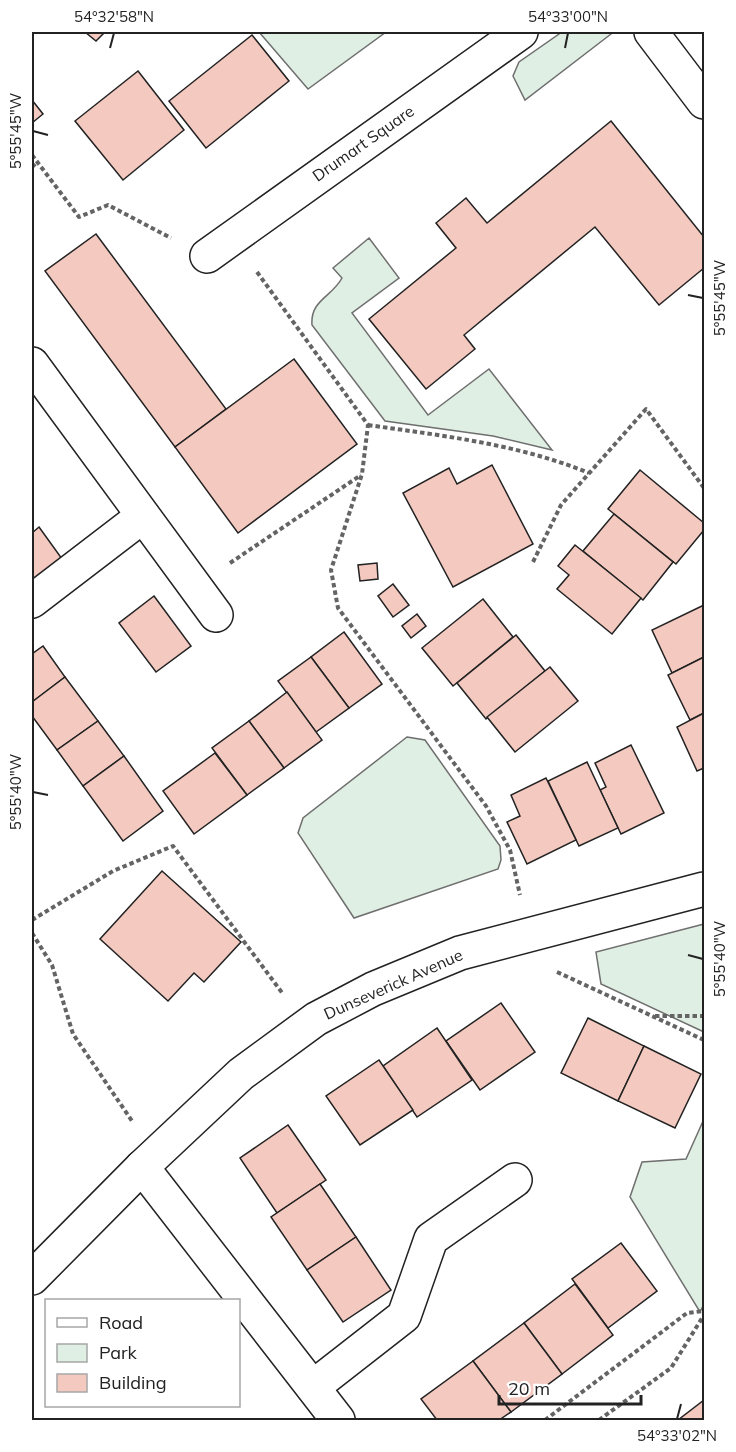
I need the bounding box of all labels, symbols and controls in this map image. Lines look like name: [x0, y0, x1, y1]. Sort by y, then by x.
text: 54°32'58"N: [74, 7, 154, 26]
text: 54°33'00"N: [528, 7, 608, 26]
text: 5°55'45"W: [6, 92, 25, 169]
street label: Drumart Square: [308, 101, 418, 185]
text: 5°55'45"W: [710, 259, 729, 336]
text: 5°55'40"W: [6, 753, 25, 830]
text: 5°55'40"W: [710, 920, 729, 997]
street label: Dunseverick Avenue: [320, 944, 466, 1024]
legend: [45, 1299, 240, 1407]
text: Road: [99, 1311, 143, 1334]
text: Park: [99, 1341, 138, 1364]
scale bar: [499, 1368, 642, 1406]
text: Building: [99, 1371, 167, 1394]
text: 20 m: [508, 1377, 550, 1400]
text: 54°33'02"N: [637, 1426, 717, 1445]

